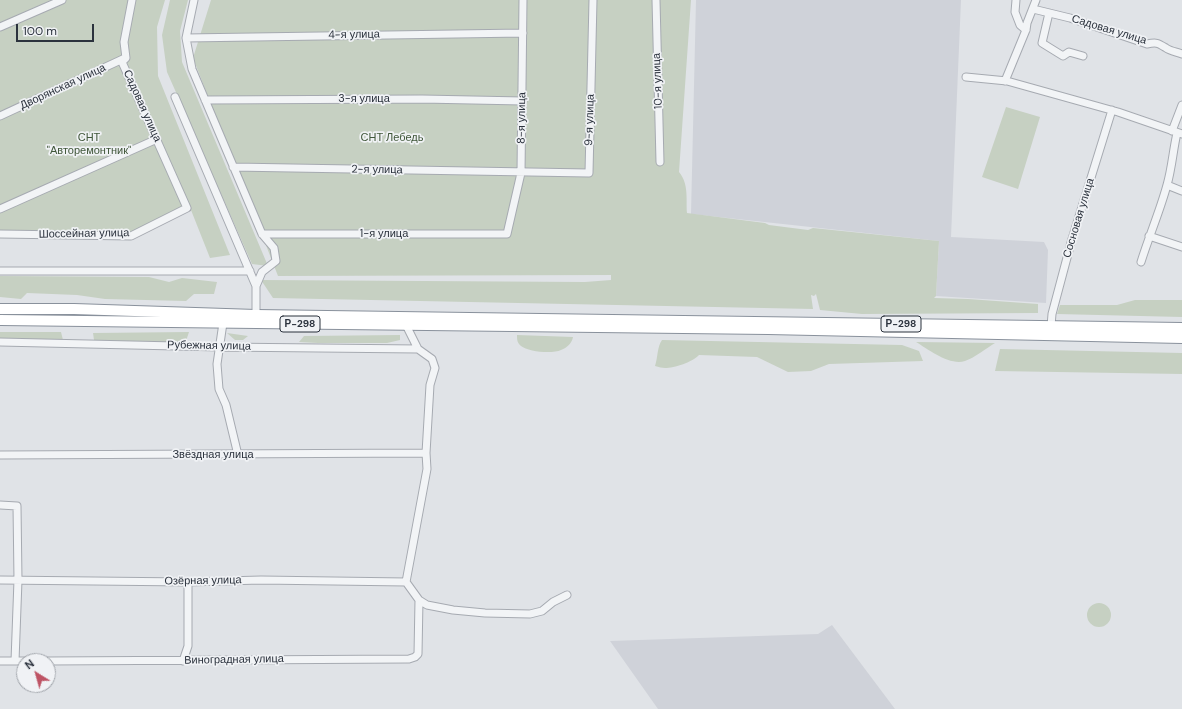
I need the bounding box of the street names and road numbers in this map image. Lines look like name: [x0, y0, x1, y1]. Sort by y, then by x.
street label: Садовая улица: [1070, 12, 1148, 48]
street label: 4-я улица: [328, 28, 380, 42]
street label: 10-я улица: [650, 53, 666, 109]
street label: Дворянская улица: [18, 61, 108, 113]
street label: Садовая улица: [120, 68, 164, 144]
street label: 3-я улица: [338, 92, 390, 106]
street label: 8-я улица: [515, 92, 529, 144]
street label: 9-я улица: [582, 94, 598, 146]
street label: 2-я улица: [351, 163, 403, 177]
street label: Сосновая улица: [1061, 177, 1097, 259]
street label: Шоссейная улица: [39, 227, 129, 241]
street label: 1-я улица: [360, 227, 408, 241]
road number: Р-298: [280, 316, 320, 332]
road number: Р-298: [881, 316, 921, 332]
street label: Рубежная улица: [167, 339, 251, 353]
street label: Звёздная улица: [172, 448, 254, 462]
street label: Озёрная улица: [164, 574, 242, 588]
street label: Виноградная улица: [184, 653, 284, 667]

